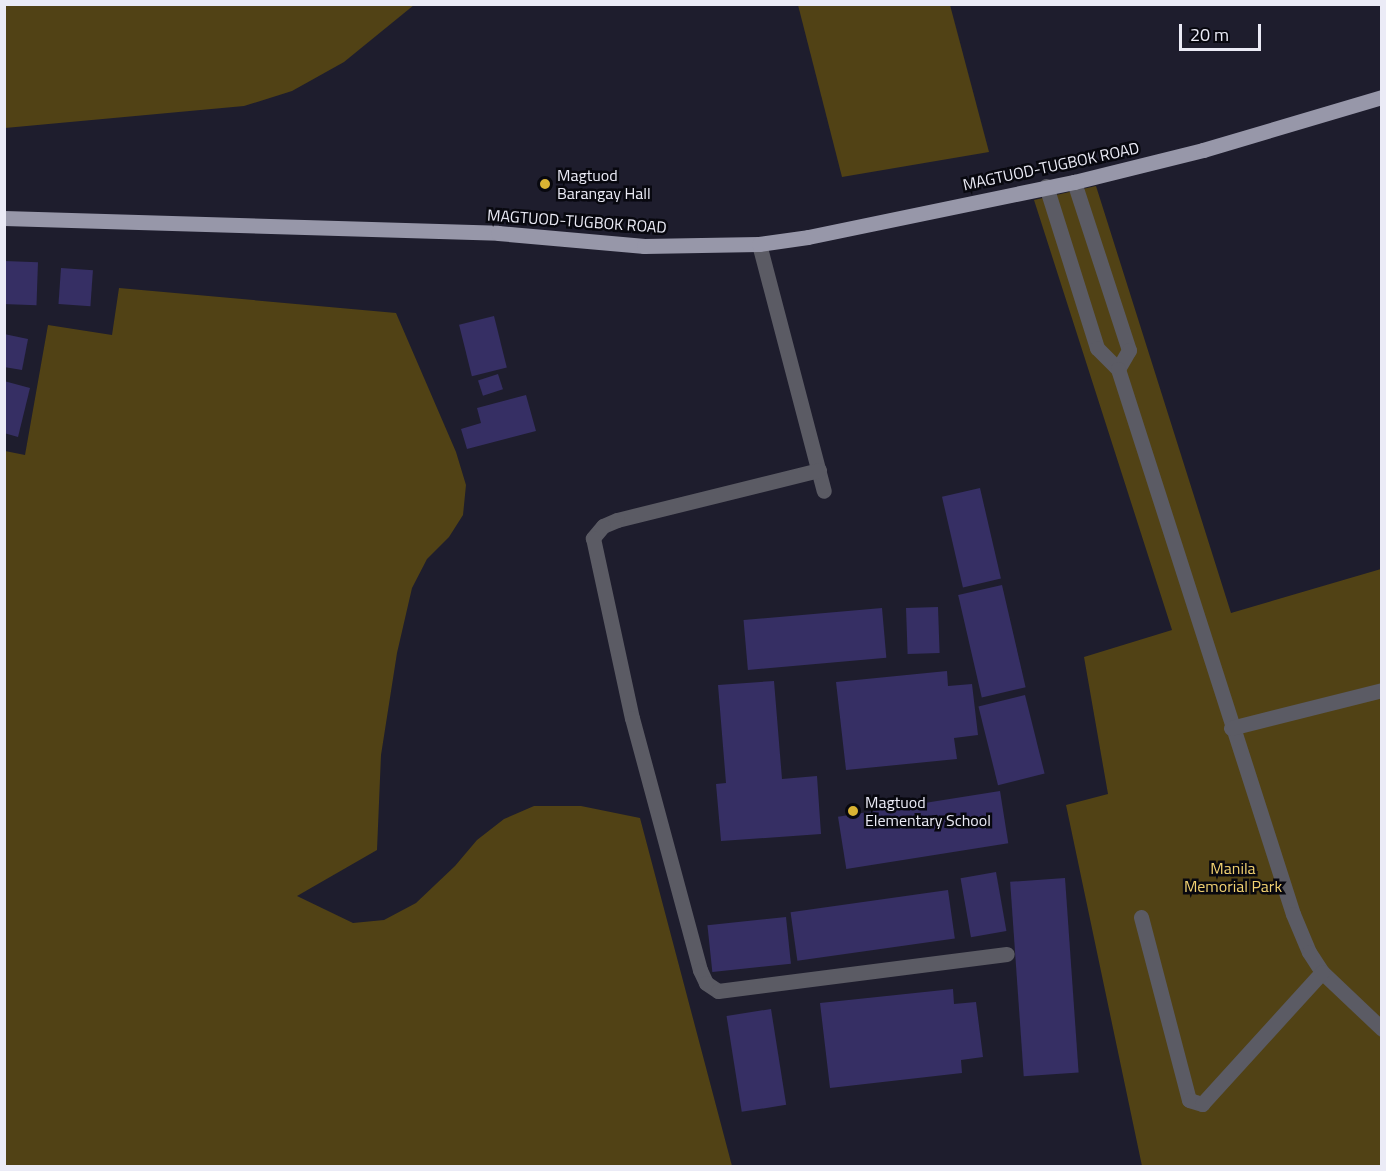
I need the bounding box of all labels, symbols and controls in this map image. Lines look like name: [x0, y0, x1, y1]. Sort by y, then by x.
scale bar: [1182, 12, 1264, 50]
text: 20 m: [1190, 21, 1229, 48]
street label: MAGTUOD-TUGBOK ROAD: [961, 138, 1141, 194]
place label: Magtuod Barangay Hall: [557, 165, 651, 203]
marker: Magtuod Barangay Hall: [538, 177, 552, 191]
street label: MAGTUOD-TUGBOK ROAD: [487, 205, 667, 237]
place label: Magtuod Elementary School: [865, 792, 991, 830]
marker: Magtuod Elementary School: [846, 804, 860, 818]
park label: Manila Memorial Park: [1184, 858, 1282, 896]

